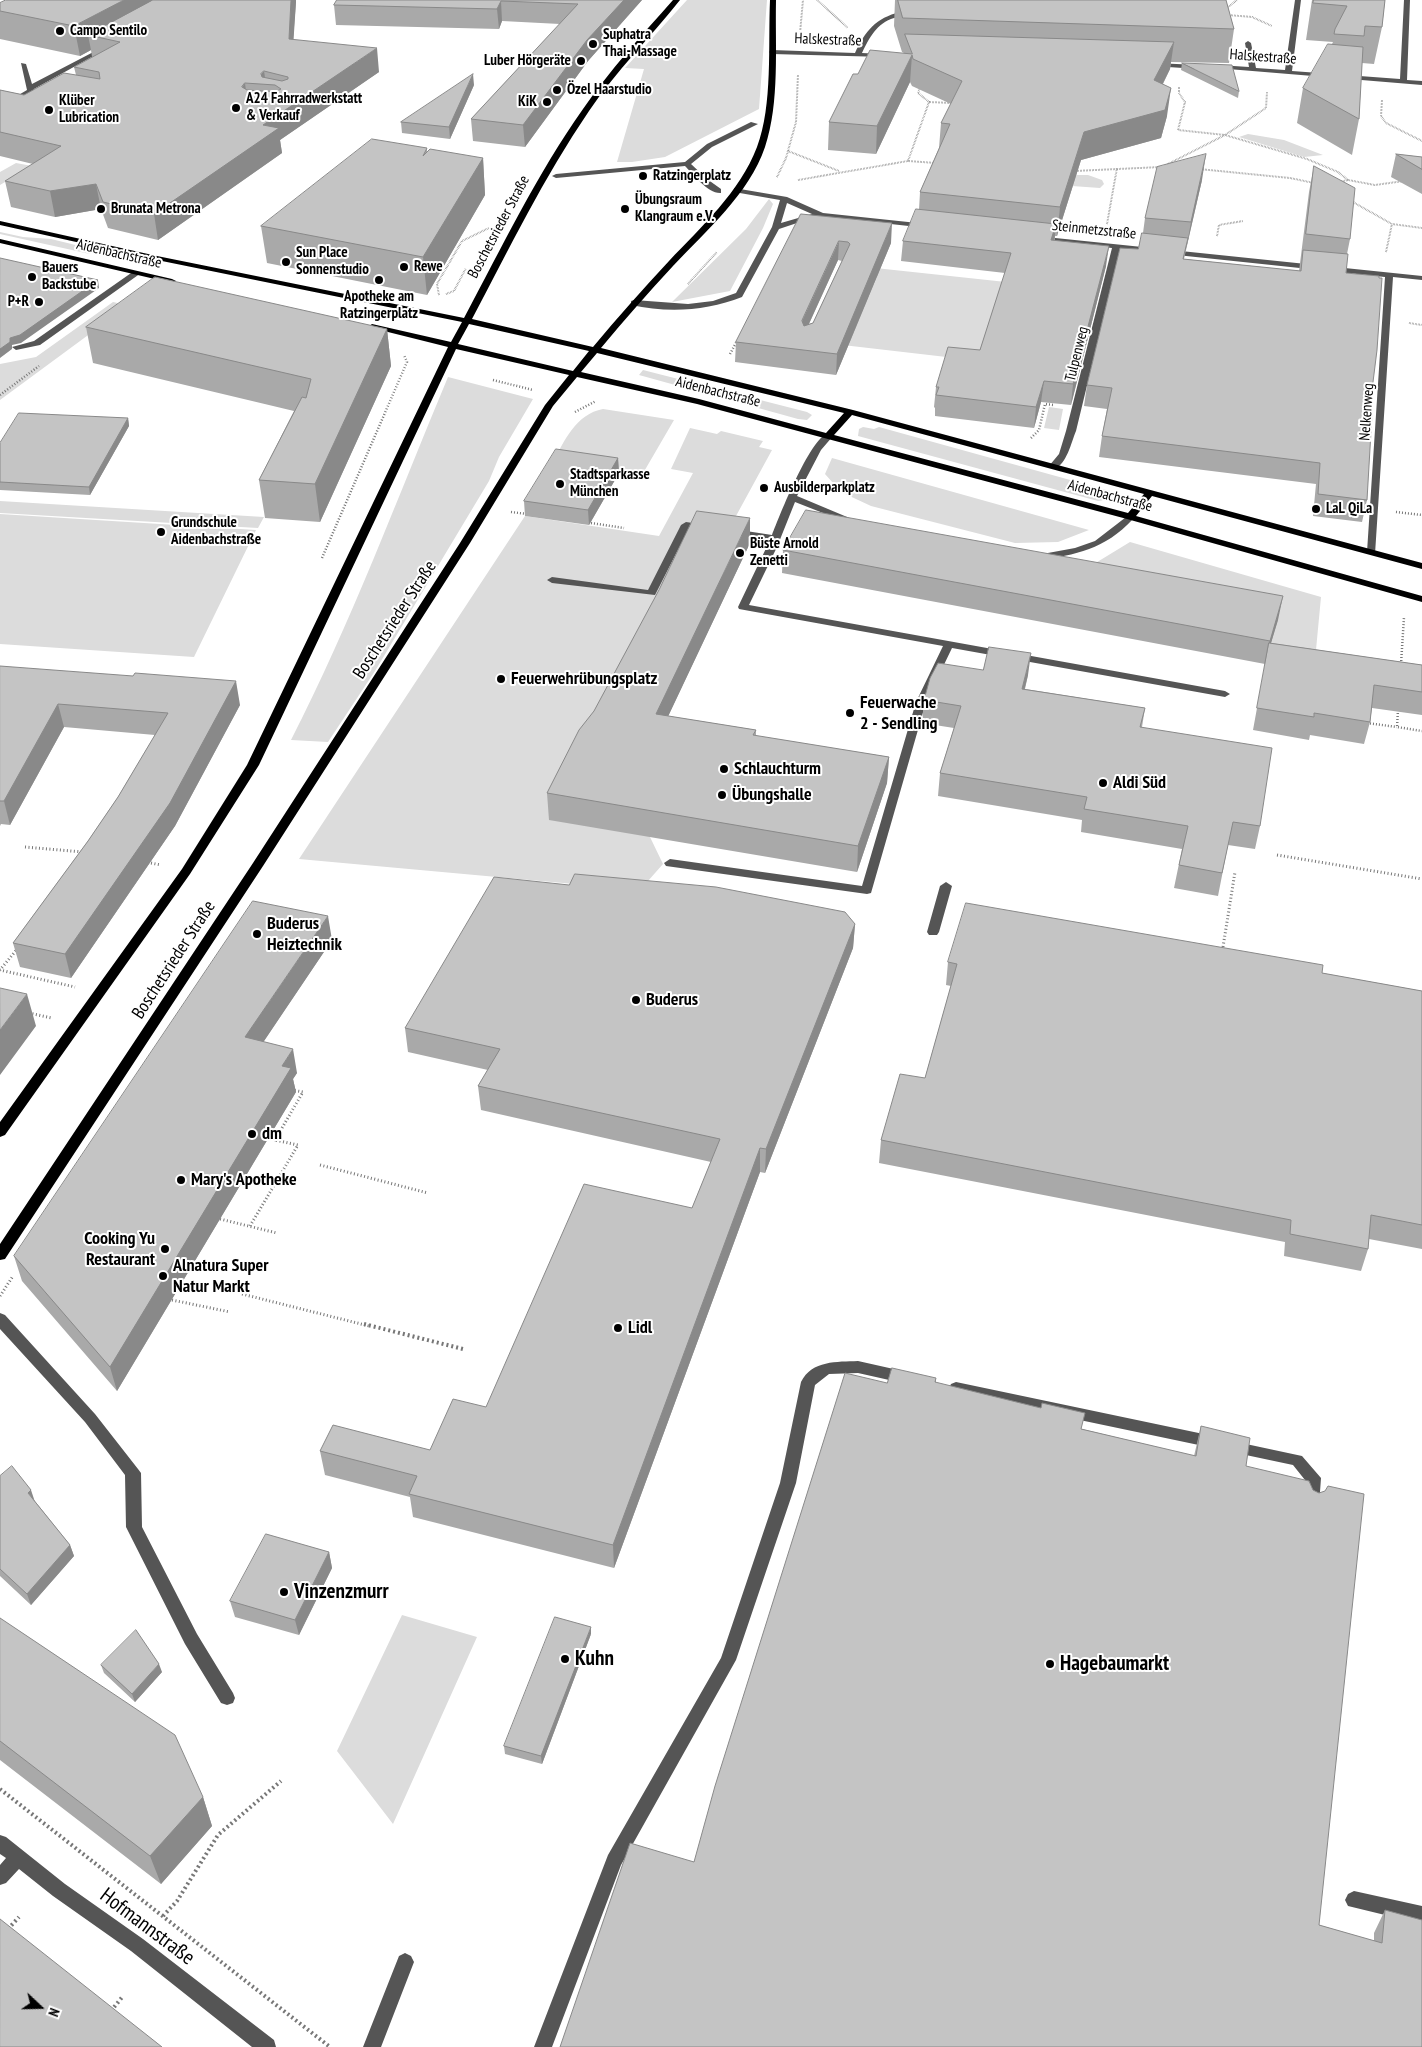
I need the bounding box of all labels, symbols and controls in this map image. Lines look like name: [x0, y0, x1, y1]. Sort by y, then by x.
place label: Campo Sentilo: [70, 22, 147, 40]
marker: Campo Sentilo: [54, 25, 66, 37]
place label: Suphatra Thai-Massage: [603, 26, 677, 61]
street label: Halskestraße: [794, 30, 862, 50]
marker: Suphatra Thai-Massage: [587, 38, 599, 50]
street label: Halskestraße: [1229, 46, 1297, 68]
place label: Luber Hörgeräte: [484, 52, 571, 70]
marker: Luber Hörgeräte: [575, 55, 587, 67]
place label: Özel Haarstudio: [567, 81, 652, 99]
marker: Özel Haarstudio: [551, 84, 563, 96]
place label: A24 Fahrradwerkstatt & Verkauf: [246, 90, 362, 125]
place label: Klüber Lubrication: [59, 92, 119, 127]
place label: KiK: [518, 93, 537, 111]
marker: KiK: [541, 96, 553, 108]
marker: A24 Fahrradwerkstatt & Verkauf: [230, 102, 242, 114]
marker: Klüber Lubrication: [43, 104, 55, 116]
place label: Ratzingerplatz: [653, 167, 731, 185]
marker: Ratzingerplatz: [637, 170, 649, 182]
street label: Boschetsrieder Straße: [464, 173, 534, 281]
place label: Übungsraum Klangraum e.V.: [635, 191, 714, 226]
place label: Brunata Metrona: [111, 200, 201, 218]
marker: Brunata Metrona: [95, 203, 107, 215]
marker: Übungsraum Klangraum e.V.: [619, 203, 631, 215]
street label: Steinmetzstraße: [1051, 217, 1137, 243]
street label: Aidenbachstraße: [75, 235, 163, 273]
place label: Sun Place Sonnenstudio: [296, 244, 369, 279]
marker: Sun Place Sonnenstudio: [280, 256, 292, 268]
place label: Rewe: [414, 258, 443, 276]
place label: Bauers Backstube: [42, 259, 96, 294]
marker: Rewe: [398, 261, 410, 273]
marker: Bauers Backstube: [26, 271, 38, 283]
marker: Apotheke am Ratzingerplatz: [373, 274, 385, 286]
place label: Apotheke am Ratzingerplatz: [340, 288, 418, 323]
place label: P+R: [8, 293, 29, 311]
marker: P+R: [33, 296, 45, 308]
street label: Tulpenweg: [1061, 325, 1093, 383]
street label: Aidenbachstraße: [674, 373, 762, 411]
street label: Nelkenweg: [1356, 383, 1378, 441]
place label: Stadtsparkasse München: [570, 466, 650, 501]
street label: Aidenbachstraße: [1066, 476, 1154, 516]
marker: Stadtsparkasse München: [554, 478, 566, 490]
place label: Ausbilderparkplatz: [774, 479, 875, 497]
marker: Ausbilderparkplatz: [758, 482, 770, 494]
place label: LaL QiLa: [1326, 500, 1372, 518]
marker: LaL QiLa: [1310, 503, 1322, 515]
place label: Grundschule Aidenbachstraße: [171, 514, 261, 549]
marker: Grundschule Aidenbachstraße: [155, 526, 167, 538]
place label: Büste Arnold Zenetti: [750, 535, 819, 570]
marker: Büste Arnold Zenetti: [734, 547, 746, 559]
street label: Boschetsrieder Straße: [349, 557, 441, 683]
place label: Feuerwehrübungsplatz: [511, 668, 657, 690]
marker: Feuerwehrübungsplatz: [495, 673, 507, 685]
place label: Feuerwache 2 - Sendling: [860, 692, 938, 734]
marker: Feuerwache 2 - Sendling: [844, 707, 856, 719]
place label: Schlauchturm: [734, 758, 821, 780]
marker: Schlauchturm: [718, 763, 730, 775]
place label: Aldi Süd: [1113, 772, 1166, 794]
marker: Aldi Süd: [1097, 777, 1109, 789]
place label: Übungshalle: [732, 784, 812, 806]
marker: Übungshalle: [716, 789, 728, 801]
street label: Boschetsrieder Straße: [128, 897, 220, 1023]
place label: Buderus Heiztechnik: [267, 913, 342, 956]
marker: Buderus Heiztechnik: [251, 928, 263, 940]
place label: Buderus: [646, 989, 698, 1011]
marker: Buderus: [630, 994, 642, 1006]
place label: dm: [262, 1123, 282, 1145]
marker: dm: [246, 1128, 258, 1140]
place label: Mary's Apotheke: [191, 1169, 297, 1191]
marker: Mary's Apotheke: [175, 1174, 187, 1186]
place label: Cooking Yu Restaurant: [84, 1228, 155, 1270]
marker: Cooking Yu Restaurant: [159, 1243, 171, 1255]
place label: Alnatura Super Natur Markt: [173, 1255, 269, 1298]
marker: Alnatura Super Natur Markt: [157, 1270, 169, 1282]
place label: Lidl: [628, 1317, 652, 1339]
marker: Lidl: [612, 1322, 624, 1334]
place label: Vinzenzmurr: [294, 1579, 389, 1605]
marker: Vinzenzmurr: [278, 1586, 290, 1598]
place label: Kuhn: [575, 1646, 614, 1672]
place label: Hagebaumarkt: [1060, 1651, 1169, 1677]
marker: Kuhn: [559, 1653, 571, 1665]
marker: Hagebaumarkt: [1044, 1658, 1056, 1670]
street label: Hofmannstraße: [95, 1883, 199, 1971]
north arrow: [15, 1982, 65, 2032]
text: N: [44, 2006, 64, 2019]

